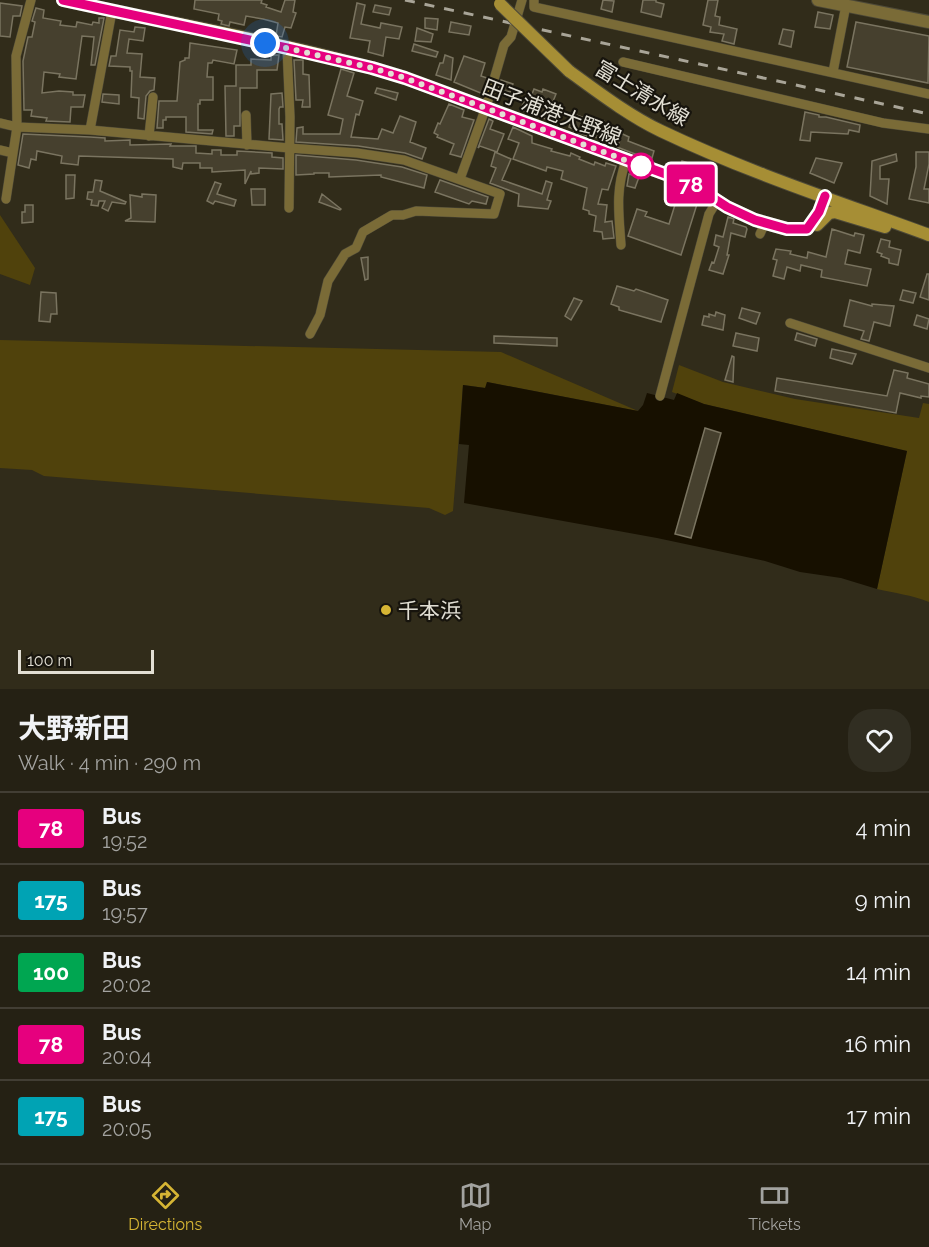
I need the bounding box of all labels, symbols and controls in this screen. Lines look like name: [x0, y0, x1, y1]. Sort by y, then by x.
your location: [250, 28, 280, 58]
street label: 富士清水線: [591, 55, 693, 131]
street label: 田子浦港大野線: [479, 74, 625, 150]
unlabelled marker: [628, 153, 654, 179]
line badge: 78: [664, 164, 718, 204]
text: 78: [679, 172, 703, 197]
place label: 千本浜: [398, 598, 461, 623]
marker: 千本浜: [379, 603, 393, 617]
scale bar: [18, 647, 154, 674]
text: 100 m: [27, 651, 72, 670]
button: heart: [848, 709, 911, 772]
text: 大野新田: [18, 712, 130, 745]
text: Walk · 4 min · 290 m: [18, 751, 201, 775]
text: Bus: [102, 803, 141, 829]
text: 4 min: [856, 815, 911, 841]
text: 78: [39, 816, 63, 841]
text: 19:52: [102, 829, 147, 853]
text: Bus: [102, 875, 141, 901]
text: 9 min: [855, 887, 911, 913]
text: 175: [34, 888, 68, 913]
text: 19:57: [102, 901, 148, 925]
text: Bus: [102, 947, 141, 973]
text: 14 min: [846, 959, 911, 985]
text: 100: [33, 960, 69, 985]
text: 20:02: [102, 973, 151, 997]
text: Bus: [102, 1019, 141, 1045]
text: 16 min: [845, 1031, 911, 1057]
text: 78: [39, 1032, 63, 1057]
text: 20:04: [102, 1045, 152, 1069]
text: Bus: [102, 1091, 141, 1117]
text: 17 min: [846, 1103, 911, 1129]
text: 175: [34, 1104, 68, 1129]
text: 20:05: [102, 1117, 152, 1141]
tab: Directions: [128, 1179, 202, 1234]
tab: Map: [459, 1179, 492, 1234]
tab: Tickets: [748, 1179, 801, 1234]

